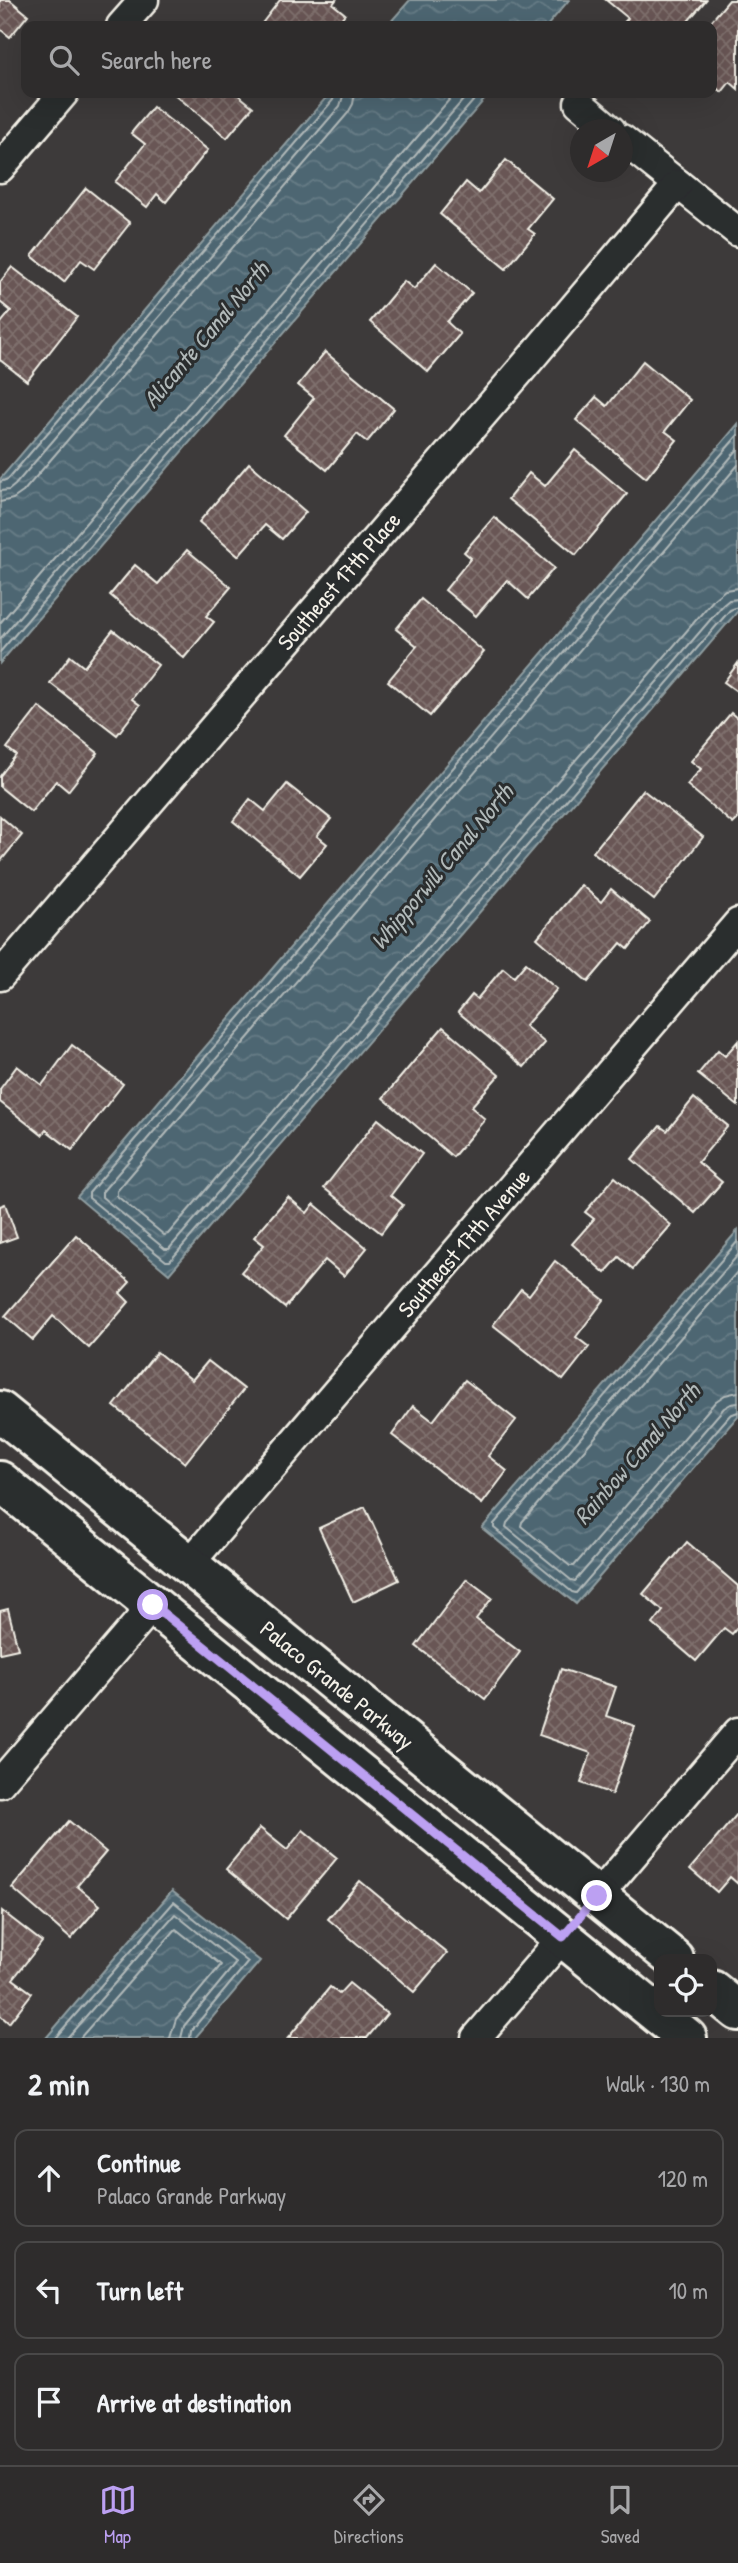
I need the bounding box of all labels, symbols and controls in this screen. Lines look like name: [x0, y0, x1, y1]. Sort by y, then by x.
search box: [21, 21, 717, 98]
icon: search: [45, 41, 83, 79]
text: Search here: [101, 42, 212, 77]
north arrow: [570, 119, 633, 182]
water label: Alicante Canal North: [135, 253, 277, 414]
street label: Southeast 17th Place: [270, 505, 407, 656]
water label: Whipporwill Canal North: [363, 775, 522, 956]
street label: Southeast 17th Avenue: [390, 1162, 537, 1324]
water label: Rainbow Canal North: [566, 1374, 708, 1531]
route start: [137, 1589, 168, 1620]
street label: Palaco Grande Parkway: [254, 1613, 421, 1756]
route end: [581, 1880, 612, 1911]
map controls: [654, 1954, 717, 2017]
button: locate: [654, 1954, 717, 2017]
text: 2 min: [28, 2064, 90, 2104]
text: Walk · 130 m: [606, 2068, 710, 2099]
text: Continue: [97, 2145, 181, 2180]
icon: ahead: [30, 2159, 68, 2197]
text: 120 m: [658, 2163, 708, 2194]
text: Palaco Grande Parkway: [97, 2180, 286, 2211]
icon: left: [30, 2271, 68, 2309]
text: Turn left: [97, 2273, 183, 2308]
text: 10 m: [668, 2275, 708, 2306]
icon: arrive: [30, 2383, 68, 2421]
text: Arrive at destination: [97, 2385, 292, 2420]
tab: Map: [99, 2481, 137, 2549]
tab: Directions: [334, 2481, 404, 2549]
tab: Saved: [601, 2481, 639, 2549]

